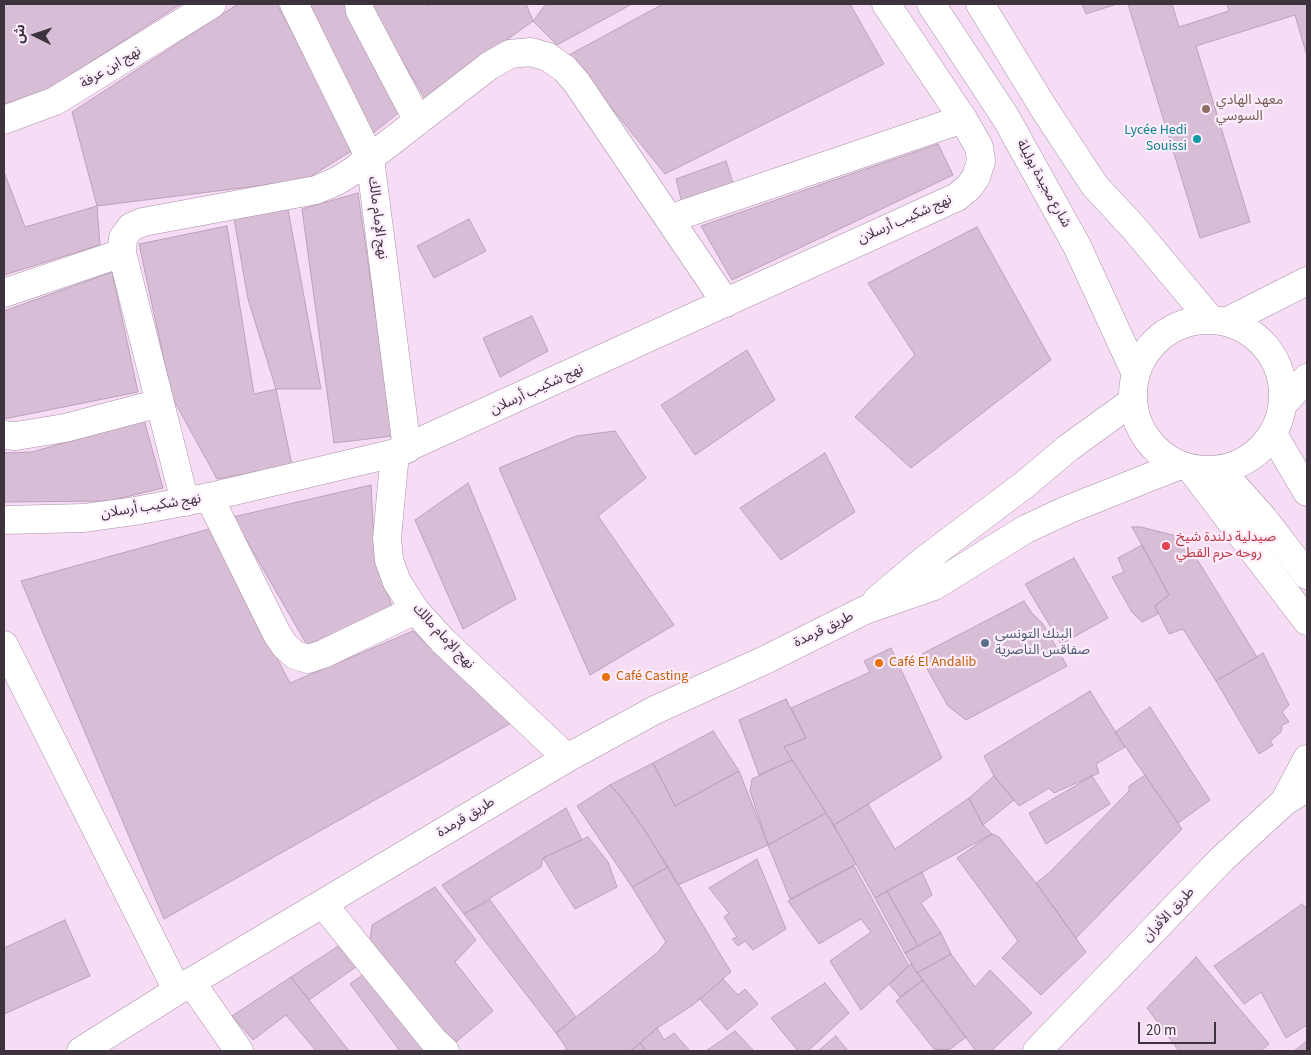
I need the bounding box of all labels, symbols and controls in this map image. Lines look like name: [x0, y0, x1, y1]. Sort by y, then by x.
north arrow: [10, 10, 60, 60]
text: ش: [9, 24, 31, 44]
street label: نهج ابن عرفة: [77, 43, 145, 93]
place label: معهد الهادي السوسي: [1216, 93, 1283, 125]
marker: معهد الهادي السوسي: [1200, 103, 1212, 115]
place label: Lycée Hedi Souissi: [1124, 123, 1187, 156]
marker: Lycée Hedi Souissi: [1191, 133, 1203, 145]
street label: شارع مجيدة بوليلة: [1012, 137, 1074, 231]
street label: نهج الإمام مالك: [364, 176, 390, 260]
street label: نهج شكيب أرسلان: [855, 192, 955, 248]
street label: نهج شكيب أرسلان: [488, 361, 586, 419]
street label: نهج شكيب أرسلان: [100, 491, 202, 523]
place label: صيدلية دلندة شيخ روحه حرم القطي: [1176, 530, 1276, 562]
marker: صيدلية دلندة شيخ روحه حرم القطي: [1160, 540, 1172, 552]
street label: نهج الإمام مالك: [408, 601, 478, 673]
street label: طريق قرمدة: [791, 608, 857, 652]
place label: البنك التونسي صفاقس الناصرية: [995, 627, 1090, 660]
marker: البنك التونسي صفاقس الناصرية: [979, 637, 991, 649]
place label: Café El Andalib: [889, 655, 976, 671]
marker: Café El Andalib: [873, 657, 885, 669]
place label: Café Casting: [616, 669, 688, 685]
marker: Café Casting: [600, 671, 612, 683]
street label: طريق قرمدة: [434, 794, 498, 842]
street label: طريق الأفران: [1139, 884, 1199, 946]
scale bar: [1141, 1012, 1218, 1044]
text: 20 m: [1146, 1020, 1176, 1041]

